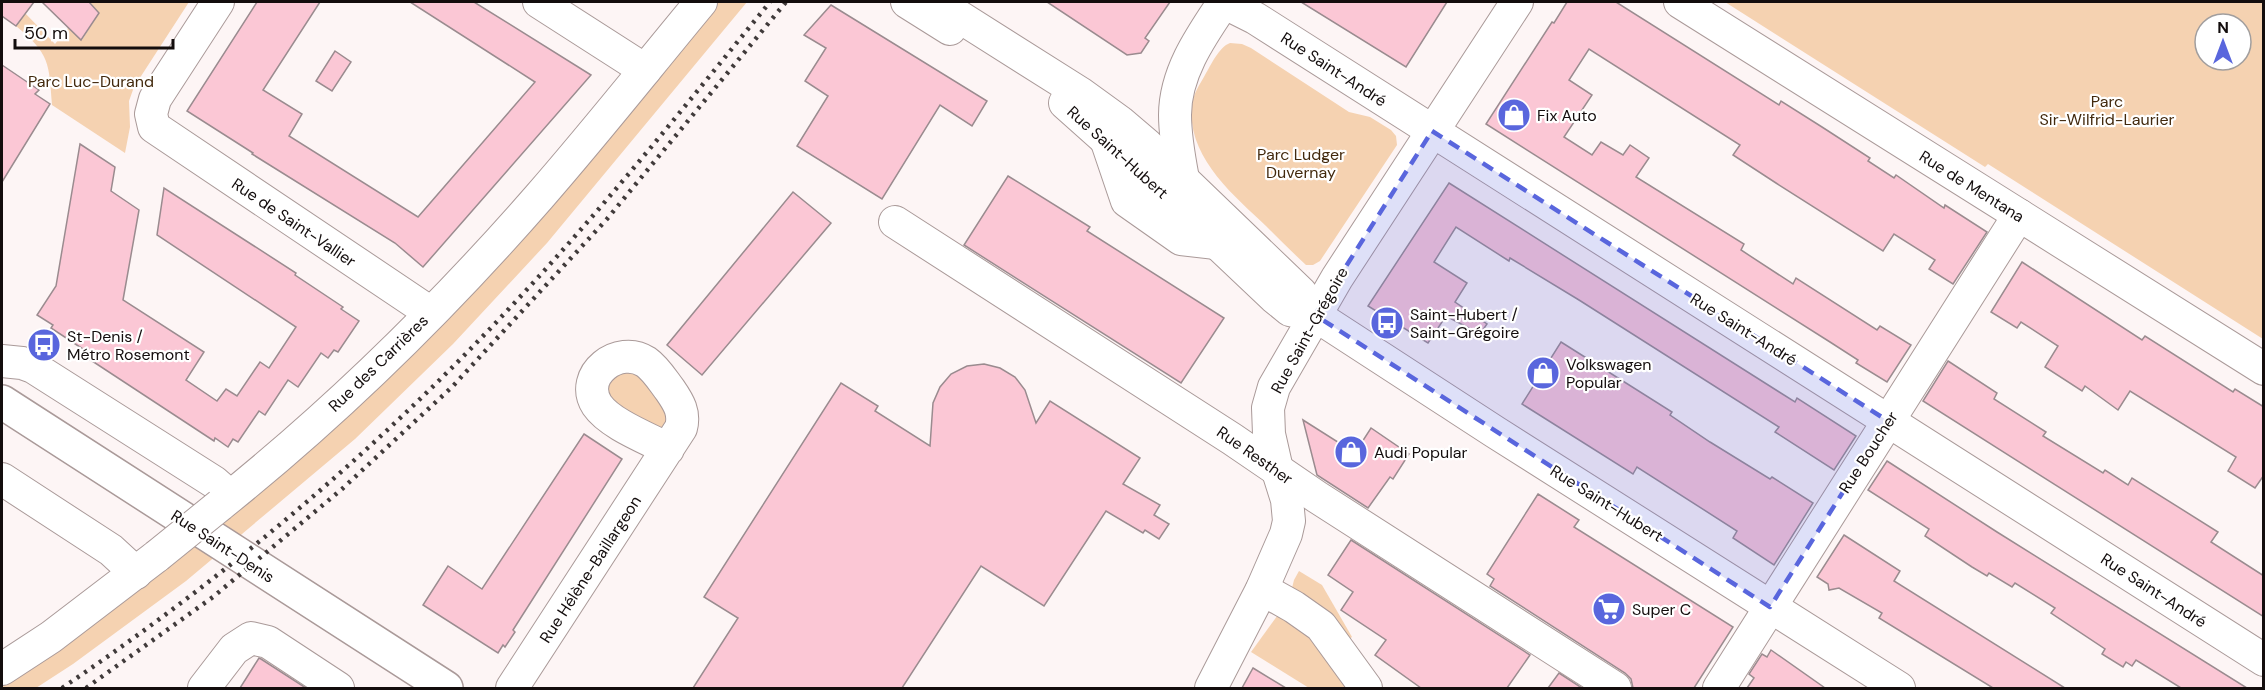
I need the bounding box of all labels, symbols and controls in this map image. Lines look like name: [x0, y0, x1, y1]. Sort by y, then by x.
scale bar: [15, 12, 172, 50]
north arrow: [2193, 12, 2253, 72]
text: N: [2217, 17, 2229, 38]
text: 50 m: [24, 21, 68, 45]
street label: Rue Saint-André: [1277, 27, 1391, 111]
park label: Parc Luc-Durand: [28, 71, 154, 92]
park label: Parc Sir-Wilfrid-Laurier: [2040, 91, 2175, 130]
shop icon: Fix Auto: [1496, 97, 1532, 133]
street label: Rue Saint-Hubert: [1063, 101, 1173, 203]
place label: Fix Auto: [1537, 105, 1597, 126]
park label: Parc Ludger Duvernay: [1257, 144, 1345, 183]
street label: Rue de Mentana: [1915, 146, 2028, 227]
street label: Rue de Saint-Vallier: [228, 173, 360, 272]
street label: Rue Saint-Grégoire: [1266, 263, 1353, 397]
street label: Rue Saint-André: [1686, 288, 1801, 371]
place label: Saint-Hubert / Saint-Grégoire: [1410, 304, 1519, 343]
bus stop icon: Saint-Hubert / Saint-Grégoire: [1369, 305, 1405, 341]
street label: Rue des Carrières: [324, 310, 433, 416]
place label: St-Denis / Métro Rosemont: [67, 326, 190, 365]
bus stop icon: St-Denis / Métro Rosemont: [26, 327, 62, 363]
place label: Volkswagen Popular: [1566, 354, 1652, 393]
shop icon: Volkswagen Popular: [1525, 355, 1561, 391]
street label: Rue Boucher: [1834, 407, 1903, 497]
street label: Rue Resther: [1213, 421, 1297, 489]
shop icon: Audi Popular: [1333, 434, 1369, 470]
place label: Audi Popular: [1374, 442, 1468, 463]
street label: Rue Saint-Hubert: [1546, 460, 1667, 547]
street label: Rue Hélène-Baillargeon: [535, 492, 646, 647]
street label: Rue Saint-Denis: [167, 505, 278, 588]
street label: Rue Saint-André: [2097, 548, 2211, 632]
supermarket icon: Super C: [1591, 591, 1627, 627]
place label: Super C: [1632, 599, 1691, 620]

